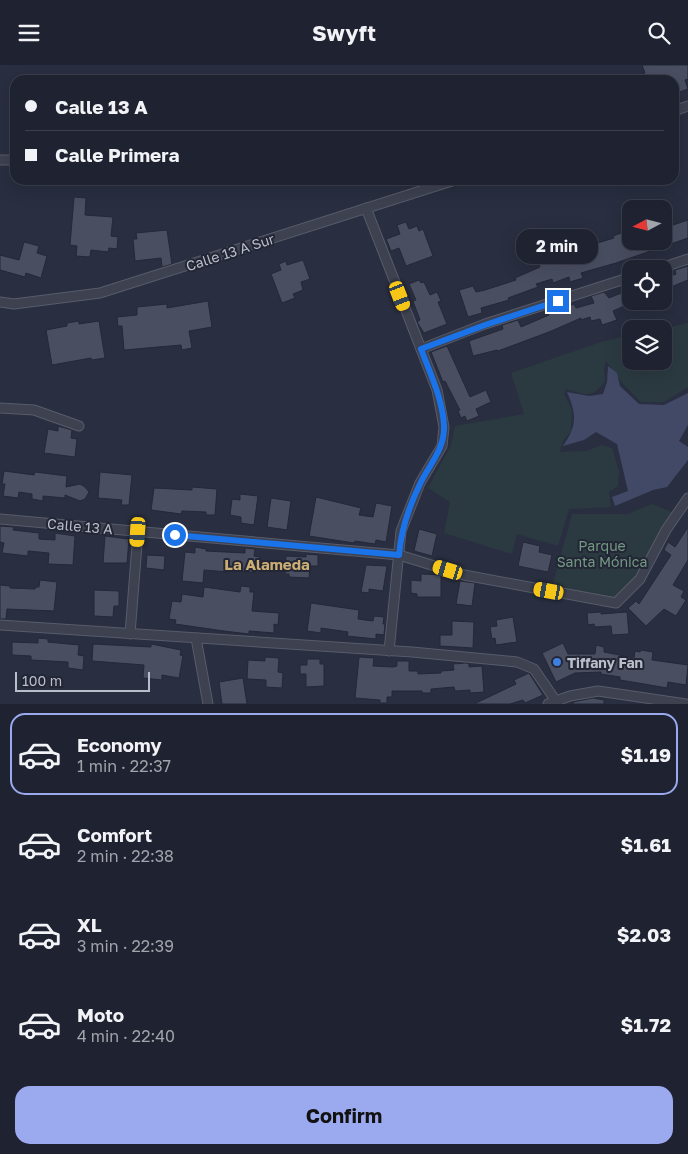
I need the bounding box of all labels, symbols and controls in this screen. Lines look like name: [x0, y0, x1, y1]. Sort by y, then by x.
icon: menu: [15, 19, 43, 47]
text: Swyft: [312, 19, 376, 46]
icon: search: [645, 19, 673, 47]
text: Calle 13 A: [55, 95, 148, 118]
text: Calle Primera: [55, 143, 179, 166]
north arrow: [622, 200, 672, 250]
map controls: [622, 200, 672, 370]
callout: 2 min: [517, 229, 599, 263]
street label: Calle 13 A Sur: [184, 230, 277, 274]
text: 2 min: [536, 236, 578, 256]
button: locate: [622, 260, 672, 310]
car: [387, 279, 412, 313]
route end: [547, 290, 569, 312]
button: layers: [622, 320, 672, 370]
street label: Calle 13 A: [47, 515, 114, 537]
car: [129, 517, 146, 547]
route start: [164, 524, 186, 546]
park label: Parque Santa Mónica: [557, 537, 647, 570]
district label: La Alameda: [224, 555, 310, 573]
car: [431, 558, 464, 582]
car: [532, 581, 565, 601]
place label: Tiffany Fan: [567, 654, 643, 671]
marker: Tiffany Fan: [551, 656, 563, 668]
scale bar: [15, 669, 150, 692]
text: 100 m: [22, 672, 62, 689]
icon: car: [17, 732, 62, 777]
text: Economy: [77, 733, 162, 756]
text: $1.19: [621, 743, 671, 766]
text: 1 min · 22:37: [77, 756, 171, 776]
icon: car: [17, 822, 62, 867]
text: Comfort: [77, 823, 152, 846]
text: $1.61: [621, 833, 671, 856]
text: 2 min · 22:38: [77, 846, 174, 866]
icon: car: [17, 912, 62, 957]
text: XL: [77, 913, 102, 936]
text: $2.03: [617, 923, 671, 946]
text: 3 min · 22:39: [77, 936, 174, 956]
icon: car: [17, 1002, 62, 1047]
text: Moto: [77, 1003, 124, 1026]
text: $1.72: [620, 1013, 671, 1036]
text: 4 min · 22:40: [77, 1026, 175, 1046]
button: Confirm: [15, 1086, 673, 1144]

